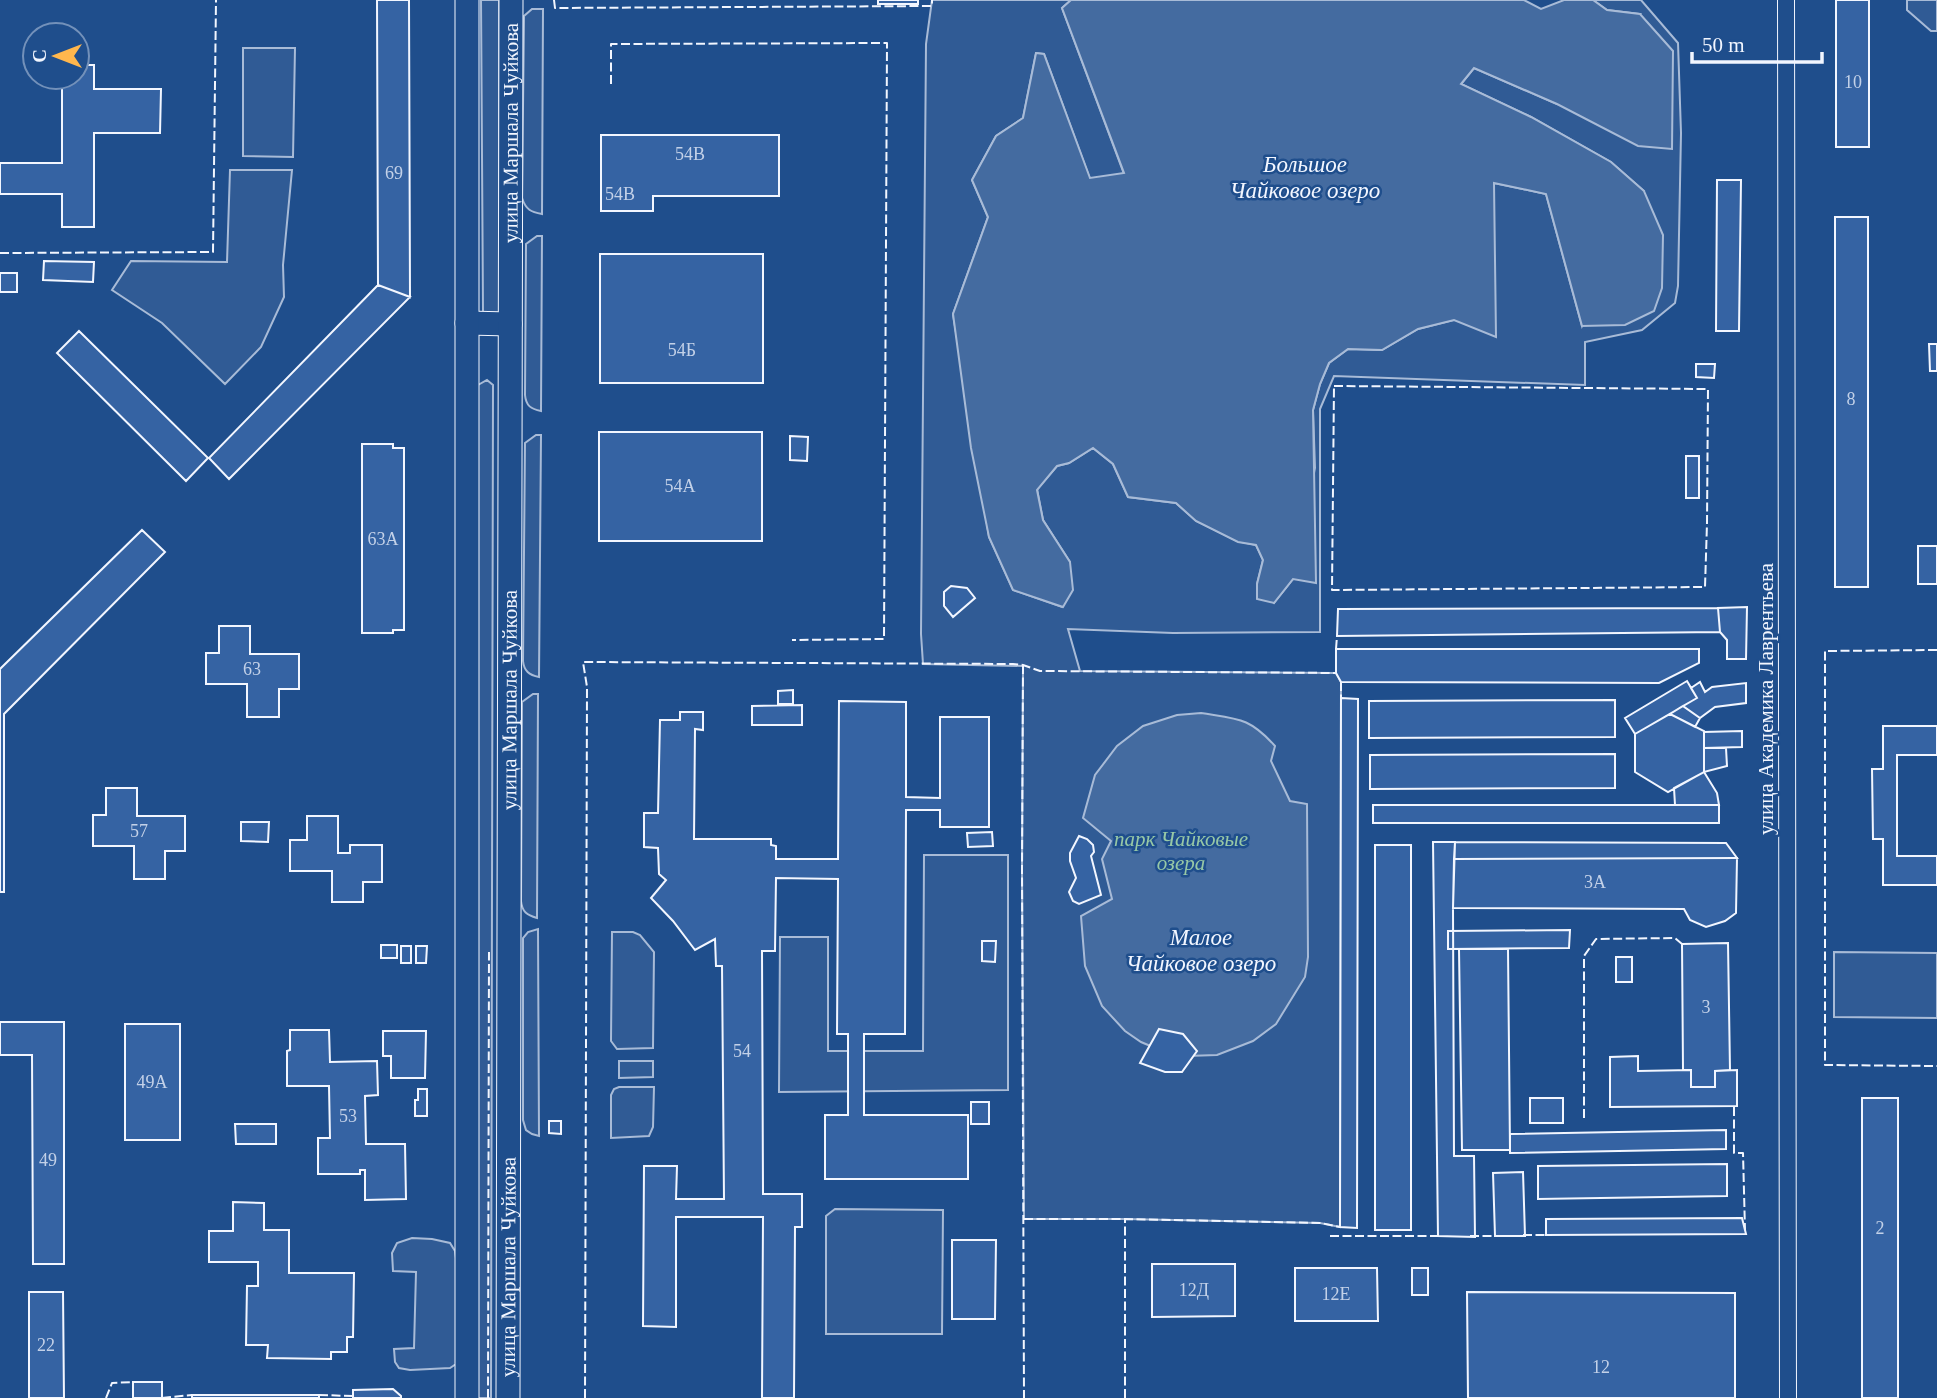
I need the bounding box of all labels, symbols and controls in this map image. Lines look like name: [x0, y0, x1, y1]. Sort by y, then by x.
north arrow: [21, 21, 91, 91]
scale bar: [1692, 21, 1822, 65]
street label: улица Маршала Чуйкова: [498, 22, 523, 243]
text: 50 m: [1702, 33, 1745, 57]
text: С: [29, 49, 50, 63]
house number: 10: [1844, 72, 1862, 92]
house number: 54В: [675, 144, 705, 164]
water label: Большое Чайковое озеро: [1230, 152, 1380, 203]
house number: 69: [385, 163, 403, 183]
house number: 54В: [605, 184, 635, 204]
house number: 54Б: [668, 340, 696, 360]
house number: 8: [1847, 389, 1856, 409]
house number: 54А: [665, 476, 696, 496]
house number: 63А: [368, 529, 399, 549]
street label: улица Академика Лаврентьева: [1754, 562, 1778, 835]
street label: улица Маршала Чуйкова: [497, 589, 522, 810]
house number: 63: [243, 659, 261, 679]
house number: 57: [130, 821, 148, 841]
park label: парк Чайковые озера: [1114, 827, 1248, 875]
house number: 3А: [1584, 872, 1606, 892]
water label: Малое Чайковое озеро: [1126, 925, 1276, 976]
house number: 3: [1702, 997, 1711, 1017]
house number: 54: [733, 1041, 751, 1061]
house number: 49А: [137, 1072, 168, 1092]
house number: 53: [339, 1106, 357, 1126]
house number: 49: [39, 1150, 57, 1170]
street label: улица Маршала Чуйкова: [496, 1156, 521, 1377]
house number: 2: [1876, 1218, 1885, 1238]
house number: 12Д: [1179, 1280, 1209, 1300]
house number: 12Е: [1322, 1284, 1351, 1304]
house number: 22: [37, 1335, 55, 1355]
house number: 12: [1592, 1357, 1610, 1377]

